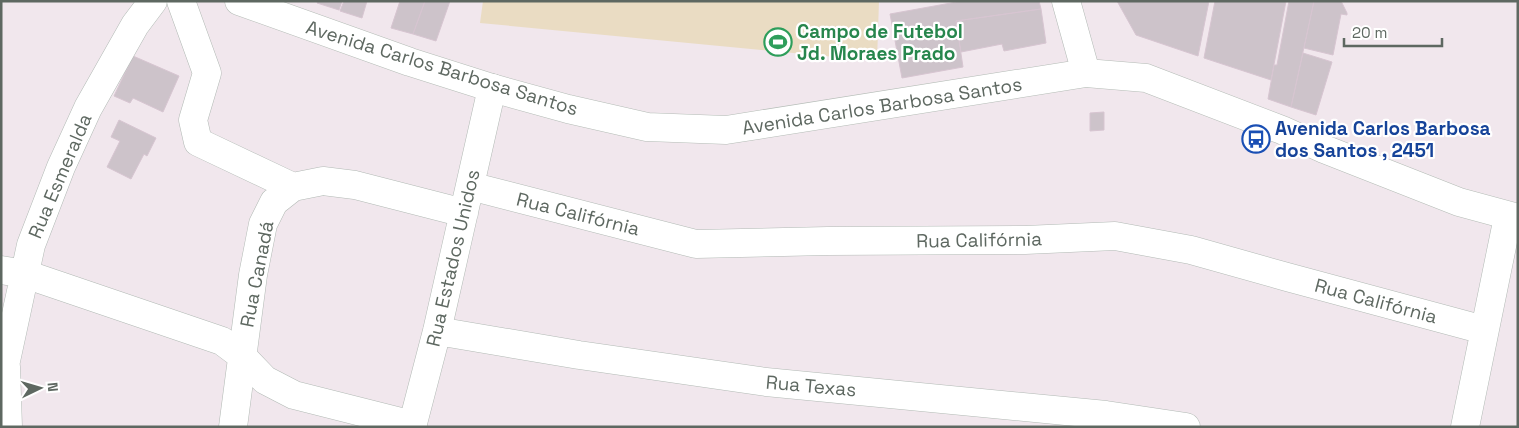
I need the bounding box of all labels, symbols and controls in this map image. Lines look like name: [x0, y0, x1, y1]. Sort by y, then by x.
street label: Avenida Carlos Barbosa Santos: [303, 15, 581, 121]
scale bar: [1344, 15, 1442, 47]
place label: Campo de Futebol Jd. Moraes Prado: [797, 19, 963, 66]
text: 20 m: [1352, 23, 1387, 42]
sports icon: Campo de Futebol Jd. Moraes Prado: [763, 27, 793, 57]
street label: Avenida Carlos Barbosa Santos: [740, 72, 1024, 140]
street label: Rua Esmeralda: [22, 110, 98, 242]
place label: Avenida Carlos Barbosa dos Santos , 2451: [1275, 116, 1491, 163]
bus stop icon: Avenida Carlos Barbosa dos Santos , 2451: [1241, 124, 1271, 154]
street label: Rua Estados Unidos: [420, 167, 486, 349]
street label: Rua Califórnia: [514, 187, 642, 241]
street label: Rua Canadá: [234, 219, 280, 329]
street label: Rua Califórnia: [916, 226, 1042, 254]
street label: Rua Califórnia: [1312, 273, 1440, 329]
north arrow: [15, 363, 65, 413]
street label: Rua Texas: [765, 370, 857, 402]
text: N: [44, 381, 62, 392]

